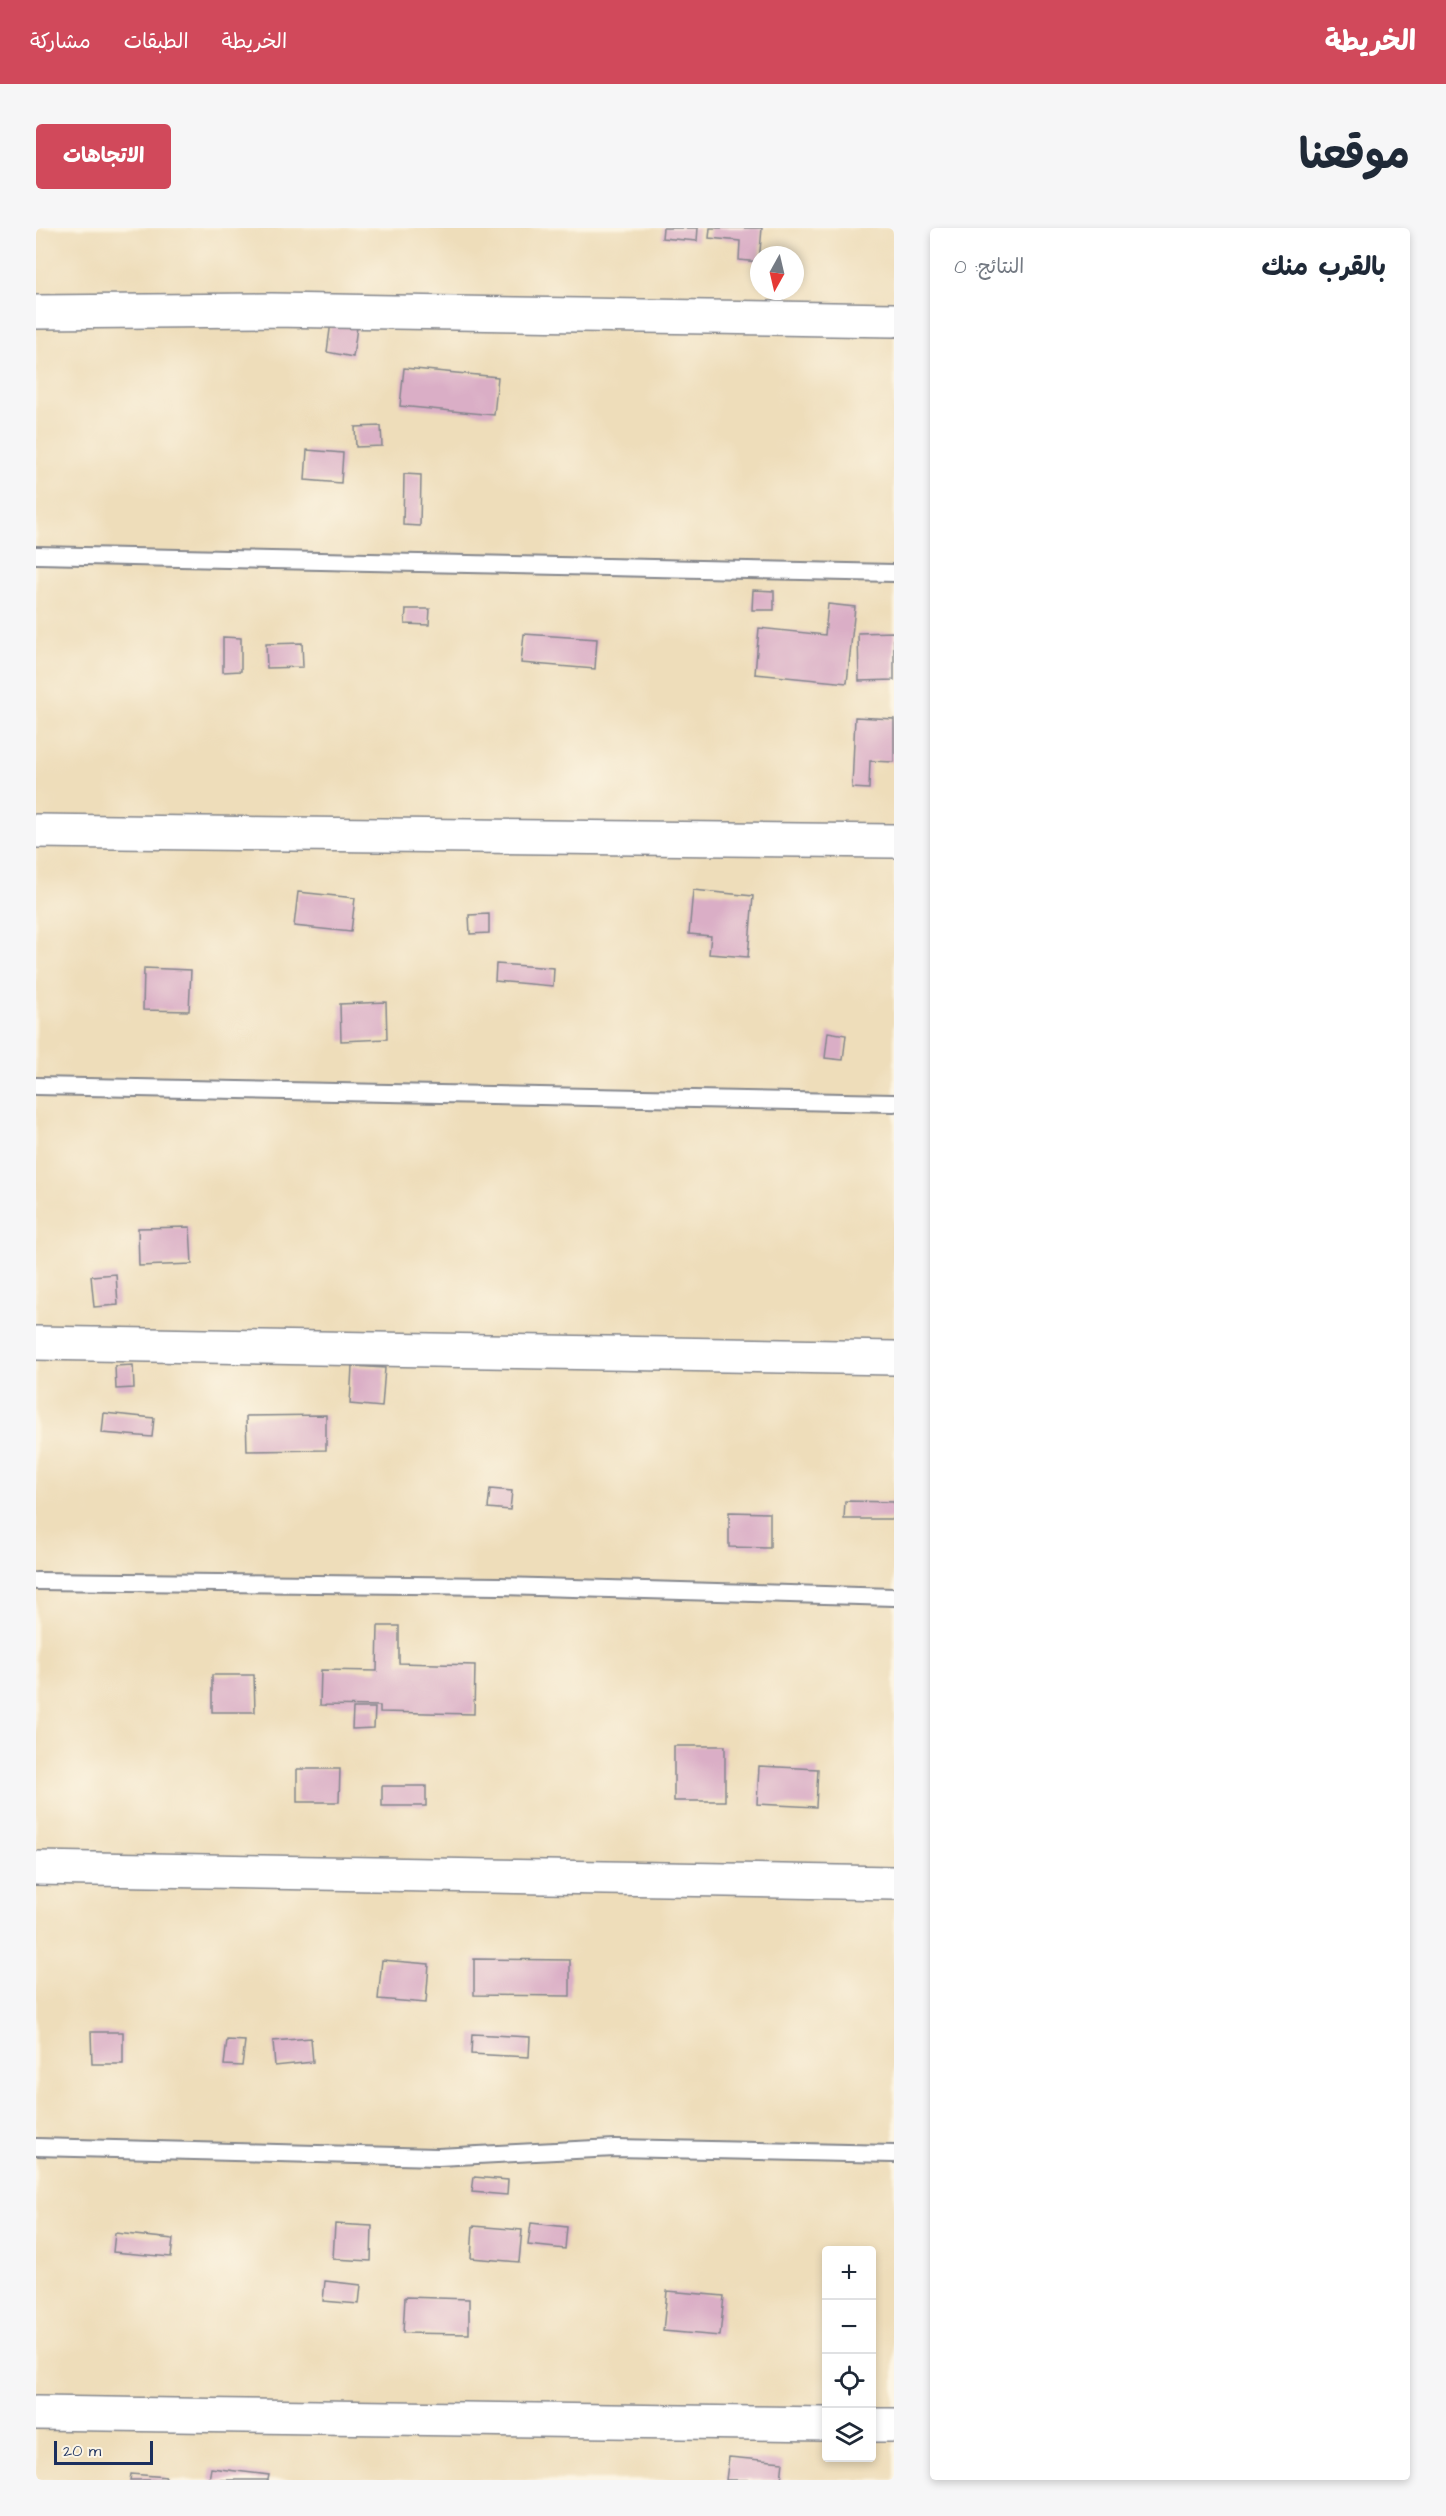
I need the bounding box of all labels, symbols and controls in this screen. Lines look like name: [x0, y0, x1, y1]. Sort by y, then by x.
text: الخريطة: [1325, 22, 1416, 61]
text: مشاركة: [30, 27, 91, 56]
text: الطبقات: [124, 27, 189, 56]
text: الخريطة: [222, 27, 287, 56]
button: الاتجاهات: [36, 124, 171, 189]
text: موقعنا: [1299, 127, 1410, 185]
north arrow: [750, 246, 804, 300]
text: بالقرب منك: [1262, 249, 1386, 285]
text: النتائج: 0: [954, 253, 1024, 281]
map controls: [822, 2246, 876, 2462]
button: +: [822, 2246, 876, 2300]
button: −: [822, 2300, 876, 2354]
button: locate: [822, 2354, 876, 2408]
button: layers: [822, 2408, 876, 2462]
scale bar: [54, 2438, 153, 2466]
text: 20 m: [63, 2440, 101, 2462]

